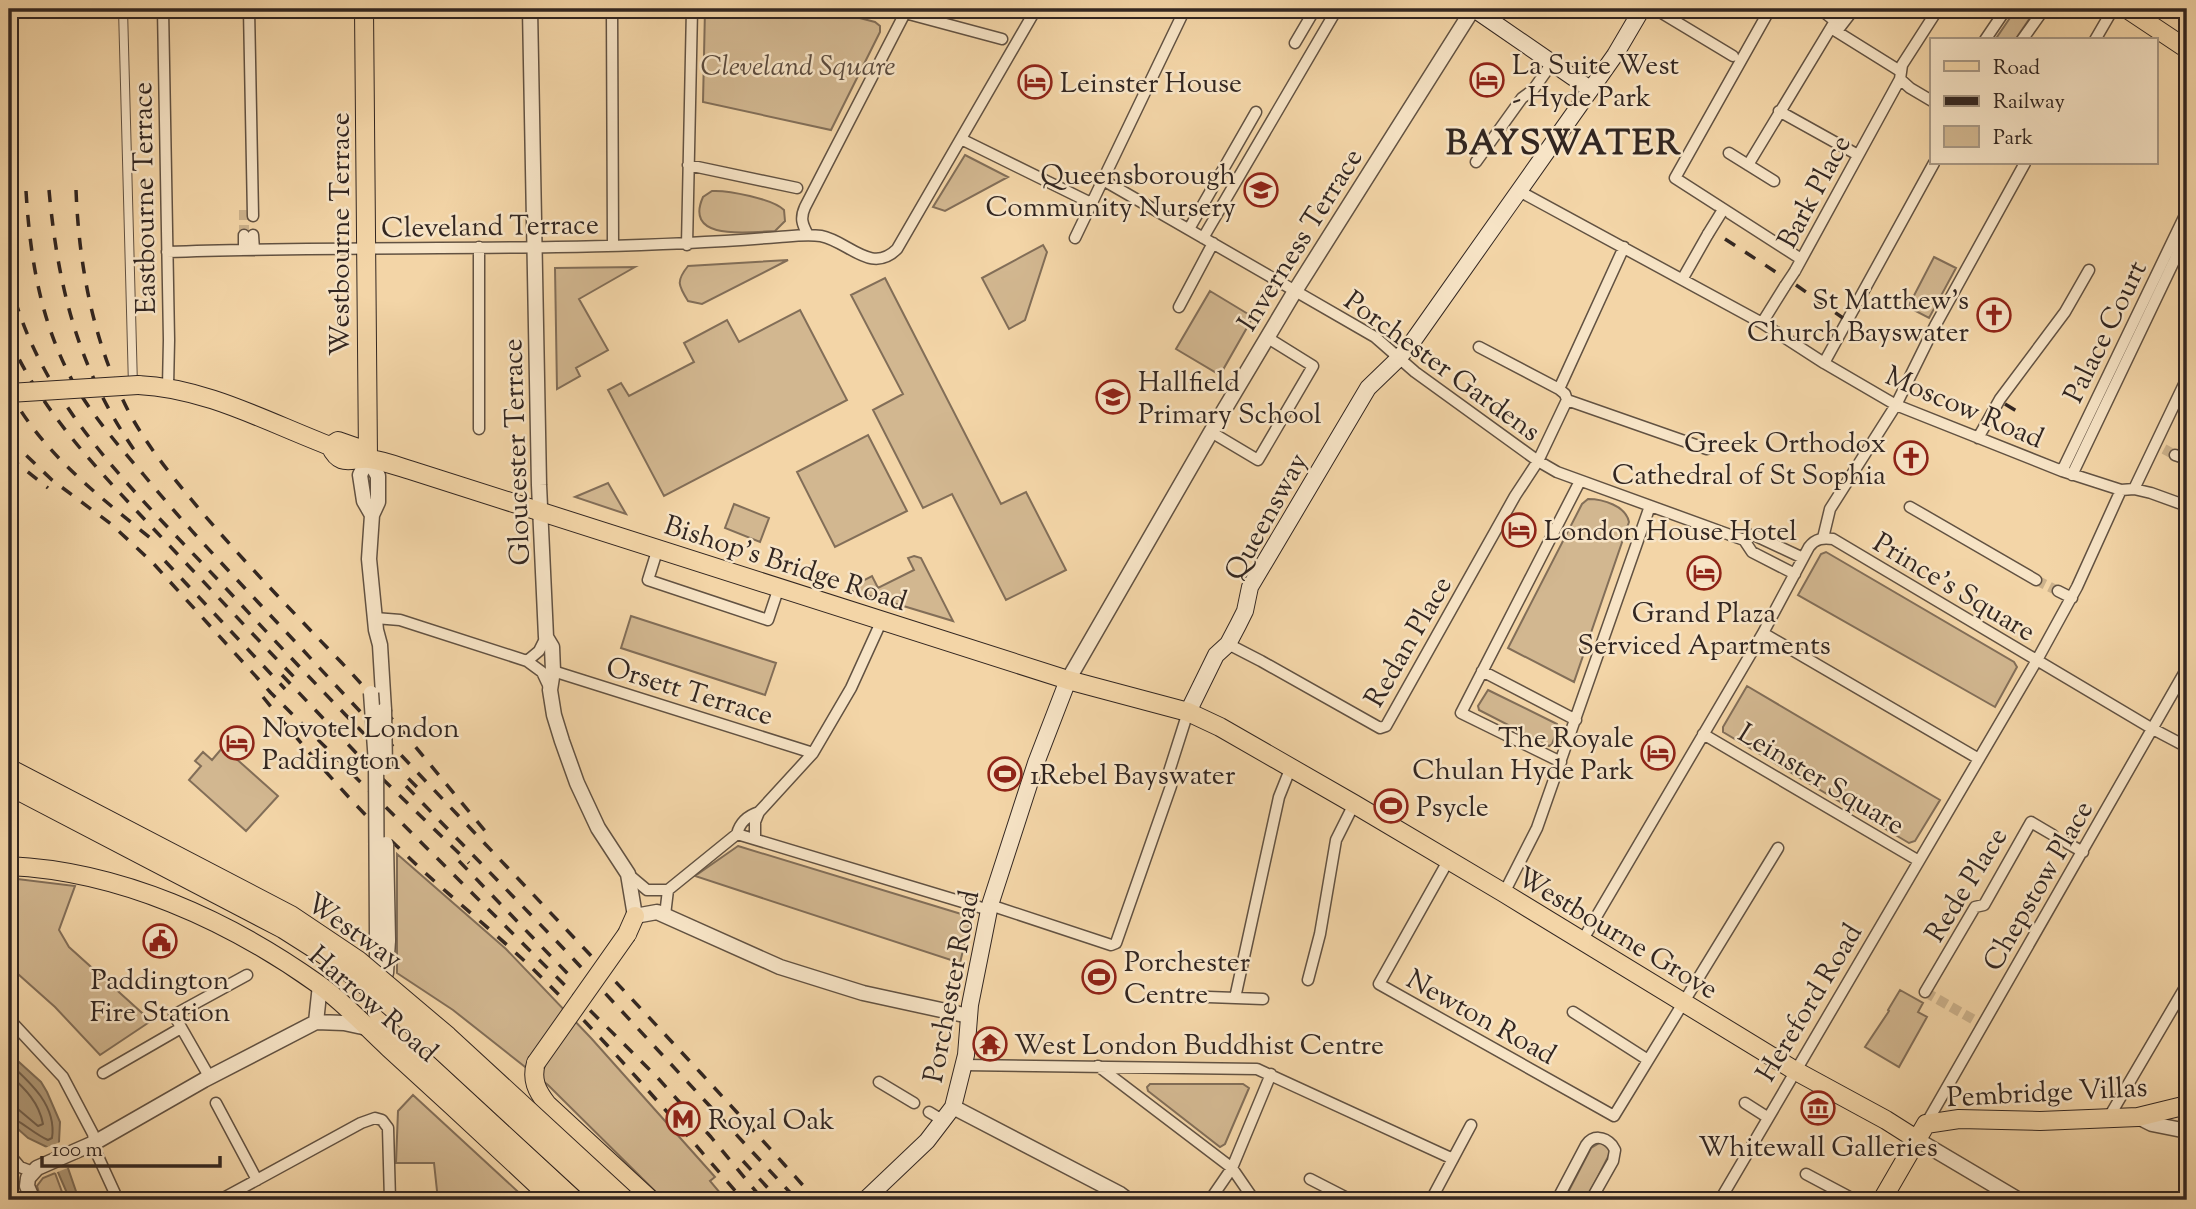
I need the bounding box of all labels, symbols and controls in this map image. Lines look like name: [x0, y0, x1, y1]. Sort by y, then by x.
legend: [1930, 38, 2158, 164]
place label: La Suite West - Hyde Park: [1512, 47, 1679, 119]
park label: Cleveland Square: [701, 48, 895, 88]
text: Road: [1993, 54, 2040, 84]
hotel icon: La Suite West - Hyde Park: [1468, 61, 1506, 99]
hotel icon: Leinster House: [1016, 63, 1054, 101]
place label: Leinster House: [1060, 65, 1242, 105]
street label: Eastbourne Terrace: [124, 82, 168, 314]
text: Railway: [1993, 88, 2065, 118]
street label: Westbourne Terrace: [322, 112, 362, 356]
district label: BAYSWATER: [1446, 120, 1682, 171]
text: Park: [1993, 124, 2034, 154]
street label: Bark Place: [1769, 128, 1862, 256]
street label: Inverness Terrace: [1229, 141, 1374, 340]
place label: Queensborough Community Nursery: [986, 157, 1236, 229]
school or university icon: Queensborough Community Nursery: [1242, 171, 1280, 209]
street label: Cleveland Terrace: [381, 206, 599, 250]
street label: Palace Court: [2055, 254, 2159, 410]
street label: Porchester Gardens: [1335, 282, 1548, 452]
place label: St Matthew's Church Bayswater: [1747, 282, 1969, 354]
church icon: St Matthew's Church Bayswater: [1975, 296, 2013, 334]
street label: Gloucester Terrace: [494, 338, 542, 566]
street label: Moscow Road: [1878, 357, 2049, 460]
place label: Hallfield Primary School: [1138, 364, 1322, 436]
school or university icon: Hallfield Primary School: [1094, 378, 1132, 416]
place label: Greek Orthodox Cathedral of St Sophia: [1612, 425, 1886, 497]
church icon: Greek Orthodox Cathedral of St Sophia: [1892, 439, 1930, 477]
street label: Queensway: [1216, 446, 1319, 589]
street label: Bishop's Bridge Road: [659, 507, 912, 623]
hotel icon: London House Hotel: [1500, 511, 1538, 549]
place label: London House Hotel: [1544, 513, 1797, 553]
street label: Prince's Square: [1865, 524, 2042, 653]
hotel icon: Grand Plaza Serviced Apartments: [1685, 554, 1723, 592]
street label: Redan Place: [1356, 570, 1463, 715]
place label: Grand Plaza Serviced Apartments: [1577, 595, 1831, 667]
street label: Orsett Terrace: [601, 648, 778, 737]
place label: Novotel London Paddington: [262, 710, 460, 782]
street label: Leinster Square: [1729, 715, 1912, 846]
place label: The Royale Chulan Hyde Park: [1412, 720, 1634, 792]
hotel icon: Novotel London Paddington: [218, 724, 256, 762]
hotel icon: The Royale Chulan Hyde Park: [1639, 734, 1677, 772]
sports icon: 1Rebel Bayswater: [986, 755, 1024, 793]
place label: 1Rebel Bayswater: [1030, 757, 1236, 797]
sports icon: Psycle: [1372, 787, 1410, 825]
place label: Psycle: [1416, 789, 1489, 829]
street label: Chepstow Place: [1975, 794, 2105, 979]
street label: Rede Place: [1916, 820, 2019, 951]
street label: Westbourne Grove: [1508, 858, 1725, 1011]
street label: Westway: [297, 885, 410, 980]
street label: Porchester Road: [915, 887, 991, 1086]
street label: Hereford Road: [1747, 917, 1874, 1090]
public building icon: Paddington Fire Station: [141, 922, 179, 960]
street label: Harrow Road: [299, 938, 446, 1073]
place label: Porchester Centre: [1124, 944, 1251, 1016]
sports icon: Porchester Centre: [1080, 958, 1118, 996]
street label: Newton Road: [1398, 961, 1563, 1076]
place label: Paddington Fire Station: [90, 962, 230, 1034]
temple icon: West London Buddhist Centre: [971, 1025, 1009, 1063]
place label: West London Buddhist Centre: [1014, 1027, 1384, 1067]
street label: Pembridge Villas: [1946, 1069, 2148, 1119]
museum icon: Whitewall Galleries: [1799, 1089, 1837, 1127]
metro station icon: Royal Oak: [664, 1100, 702, 1138]
place label: Royal Oak: [708, 1102, 834, 1142]
scale bar: [42, 1125, 220, 1169]
place label: Whitewall Galleries: [1698, 1129, 1938, 1169]
text: 100 m: [52, 1136, 103, 1166]

